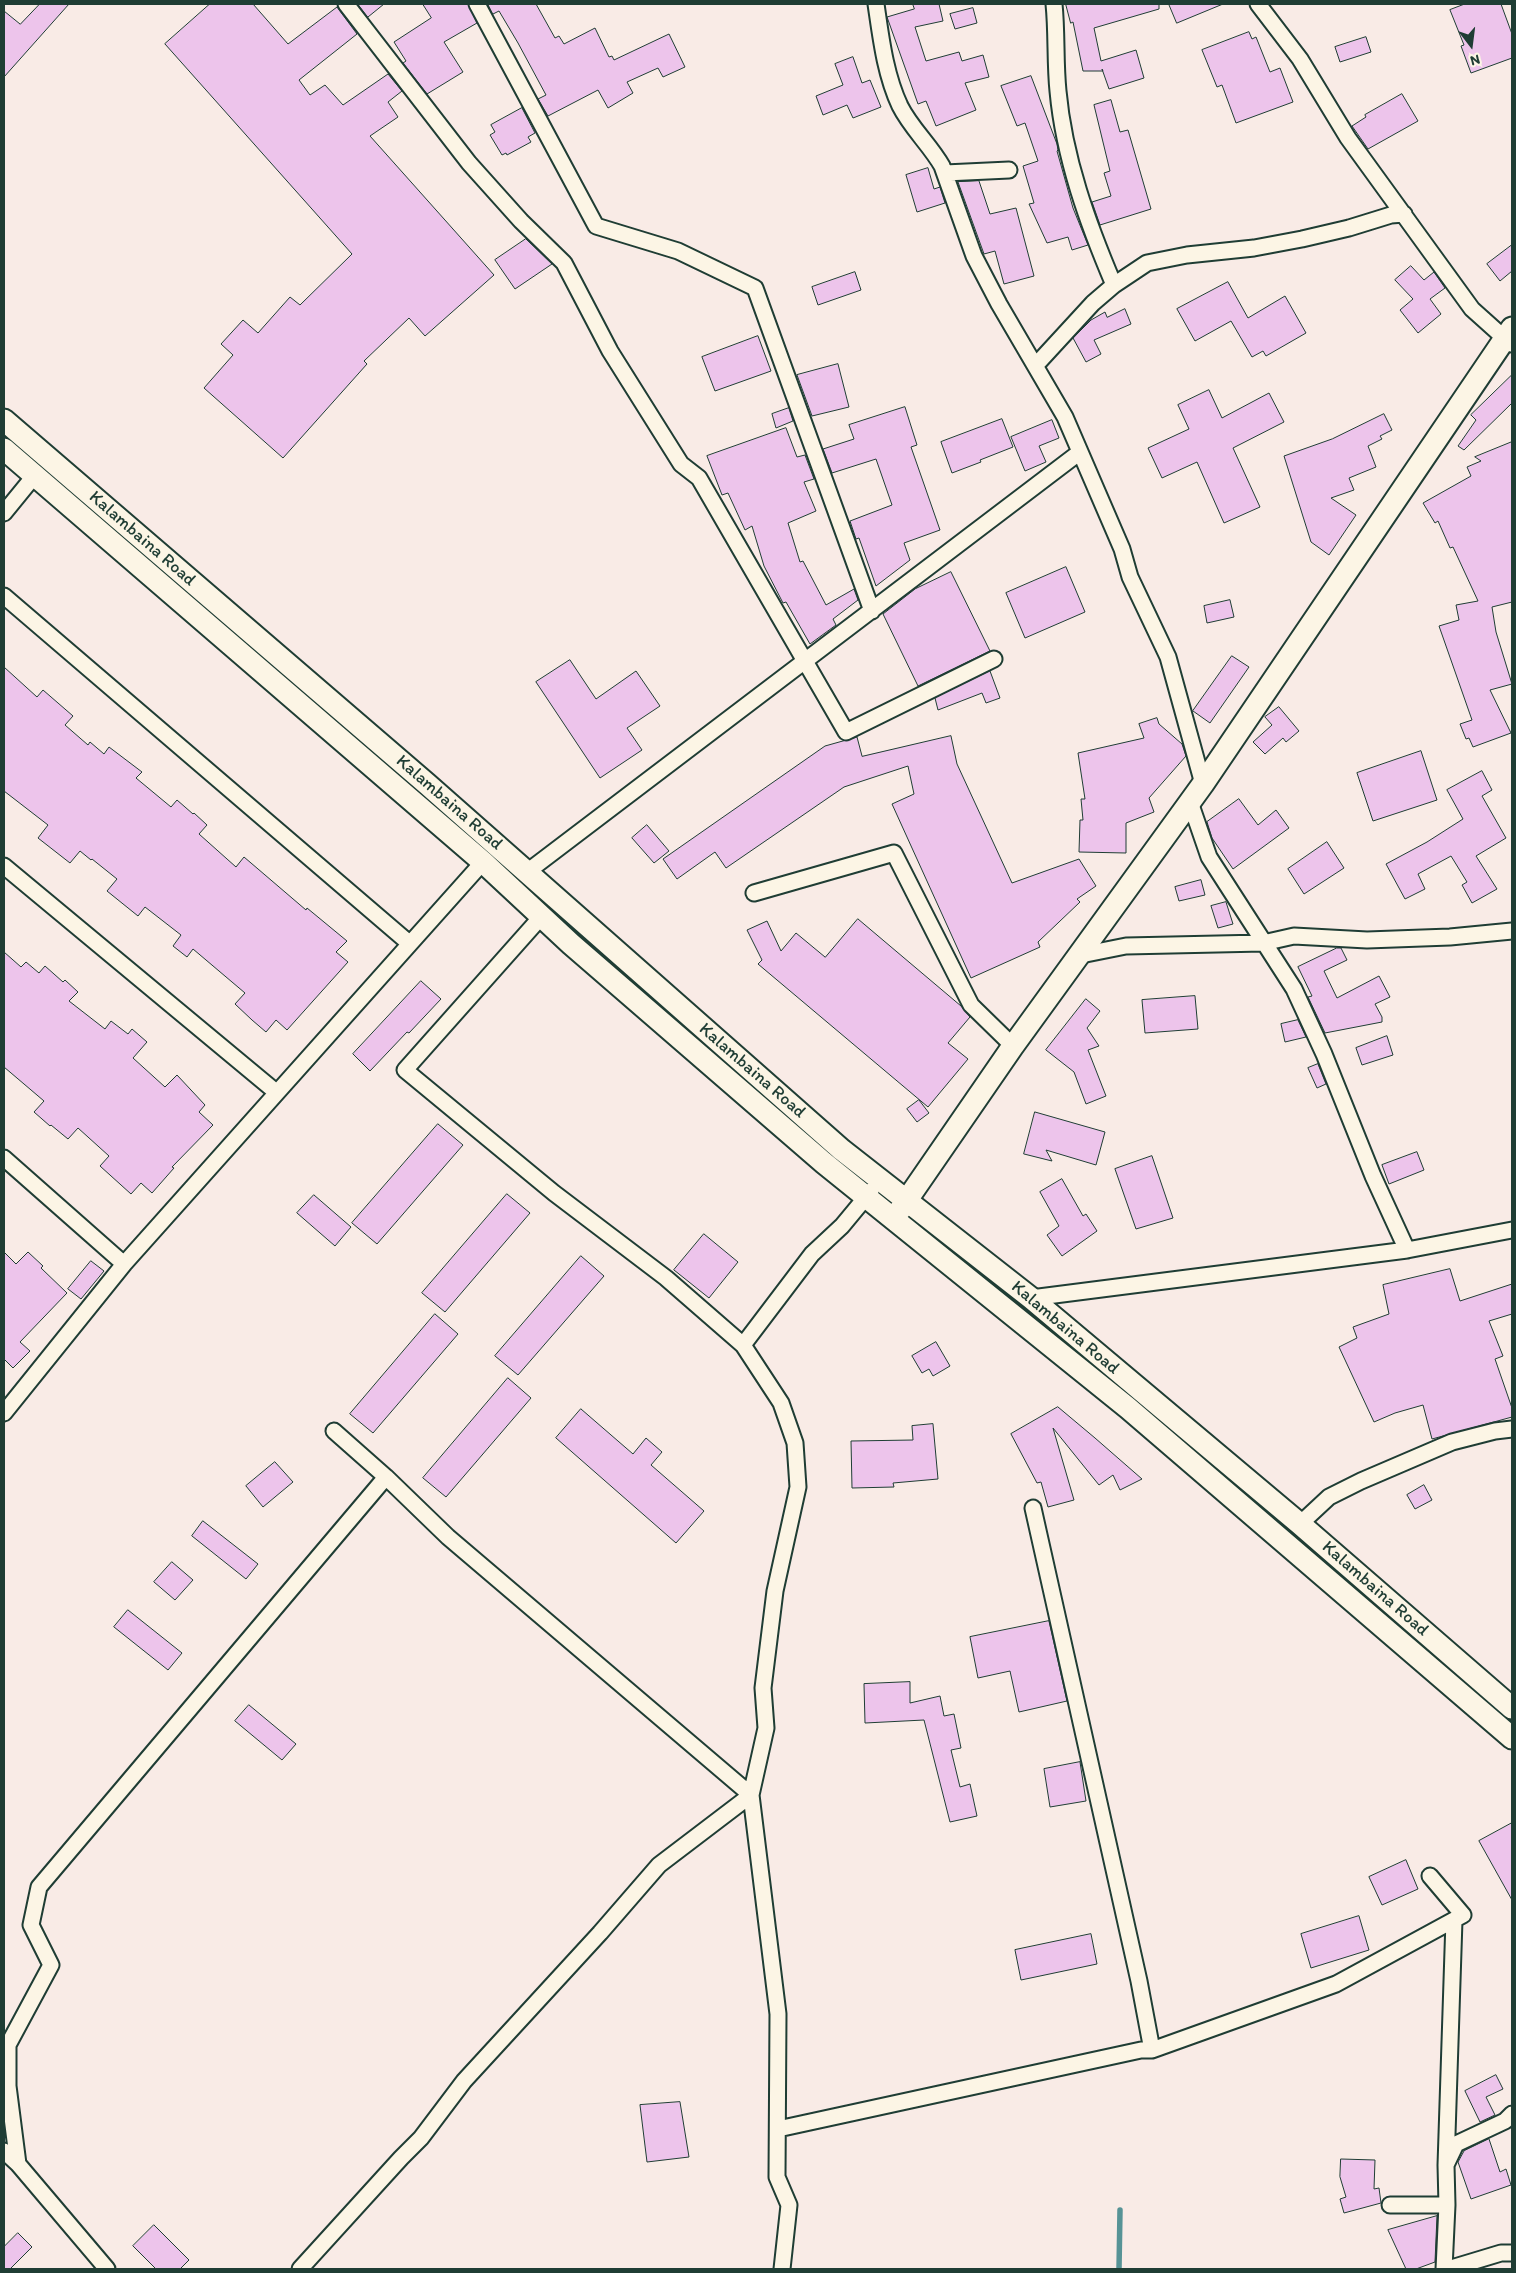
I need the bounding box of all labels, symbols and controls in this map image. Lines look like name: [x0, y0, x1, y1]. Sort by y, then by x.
north arrow: [1446, 20, 1496, 70]
text: N: [1468, 51, 1482, 69]
street label: Kalambaina Road: [84, 487, 200, 591]
street label: Kalambaina Road: [391, 751, 507, 855]
street label: Kalambaina Road: [694, 1019, 810, 1123]
street label: Kalambaina Road: [1007, 1276, 1123, 1380]
street label: Kalambaina Road: [1317, 1537, 1433, 1641]

